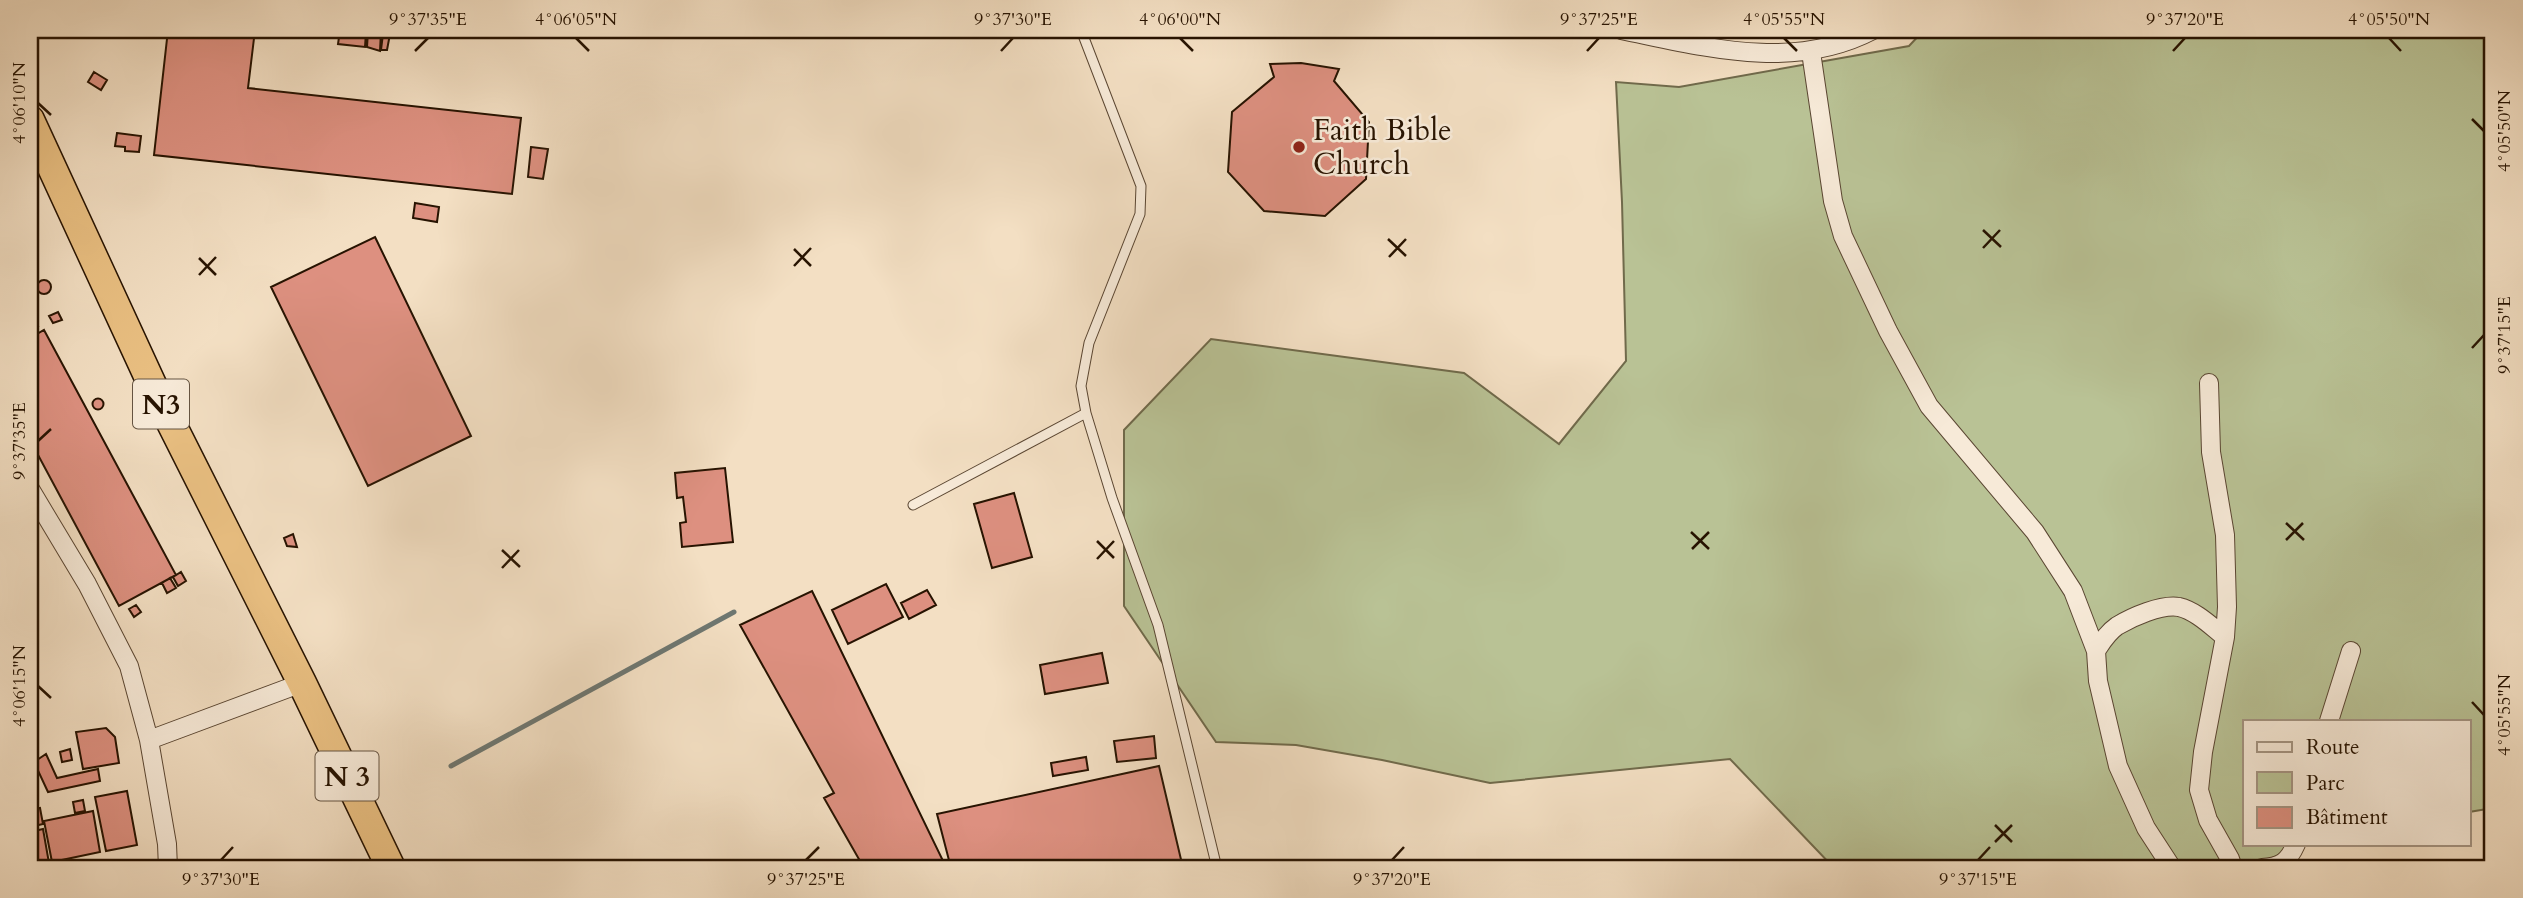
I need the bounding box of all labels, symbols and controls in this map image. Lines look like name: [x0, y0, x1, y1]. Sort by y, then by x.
text: 9°37'35"E: [389, 7, 467, 32]
text: 4°06'05"N: [535, 7, 618, 32]
text: 9°37'30"E: [974, 7, 1052, 32]
text: 4°06'00"N: [1139, 7, 1222, 32]
text: 9°37'25"E: [1560, 7, 1638, 32]
text: 4°05'55"N: [1743, 7, 1826, 32]
text: 9°37'20"E: [2146, 7, 2224, 32]
text: 4°05'50"N: [2348, 7, 2431, 32]
text: 4°06'10"N: [7, 61, 32, 144]
text: 4°05'50"N: [2492, 89, 2517, 172]
place label: Faith Bible Church: [1313, 110, 1452, 185]
marker: Faith Bible Church: [1291, 139, 1307, 155]
text: 9°37'15"E: [2492, 296, 2517, 374]
road number: N3: [133, 380, 189, 428]
text: 9°37'35"E: [7, 402, 32, 480]
text: 4°06'15"N: [7, 644, 32, 727]
text: 4°05'55"N: [2492, 673, 2517, 756]
legend: [2243, 720, 2470, 846]
text: Route: [2306, 733, 2360, 762]
road number: N 3: [316, 752, 378, 800]
text: Parc: [2306, 769, 2345, 798]
text: Bâtiment: [2306, 803, 2388, 832]
text: 9°37'30"E: [182, 867, 260, 892]
text: 9°37'25"E: [767, 867, 845, 892]
text: 9°37'20"E: [1353, 867, 1431, 892]
text: 9°37'15"E: [1939, 867, 2017, 892]

